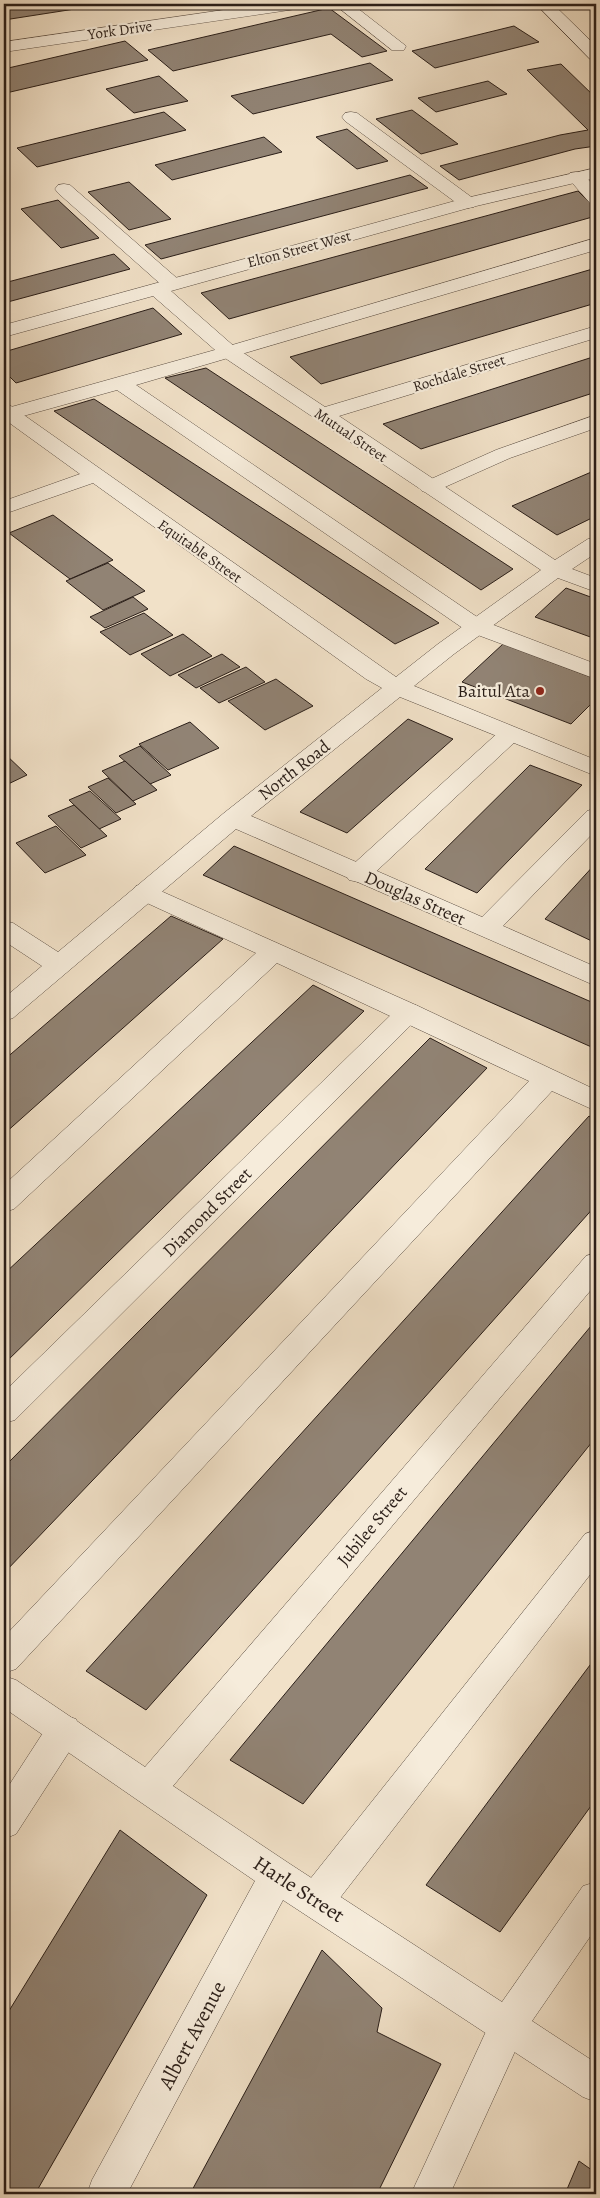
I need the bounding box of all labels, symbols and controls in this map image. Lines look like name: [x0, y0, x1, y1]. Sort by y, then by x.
street label: York Drive: [86, 16, 154, 45]
street label: Elton Street West: [245, 226, 353, 272]
street label: Rochdale Street: [410, 349, 508, 397]
street label: Mutual Street: [311, 403, 391, 467]
street label: Equitable Street: [154, 515, 246, 587]
place label: Baitul Ata: [457, 679, 531, 703]
marker: Baitul Ata: [534, 685, 546, 697]
street label: North Road: [253, 734, 335, 806]
street label: Douglas Street: [361, 865, 469, 931]
street label: Diamond Street: [157, 1162, 257, 1262]
street label: Jubilee Street: [331, 1481, 413, 1571]
street label: Harle Street: [248, 1849, 350, 1929]
street label: Albert Avenue: [151, 1976, 232, 2095]

